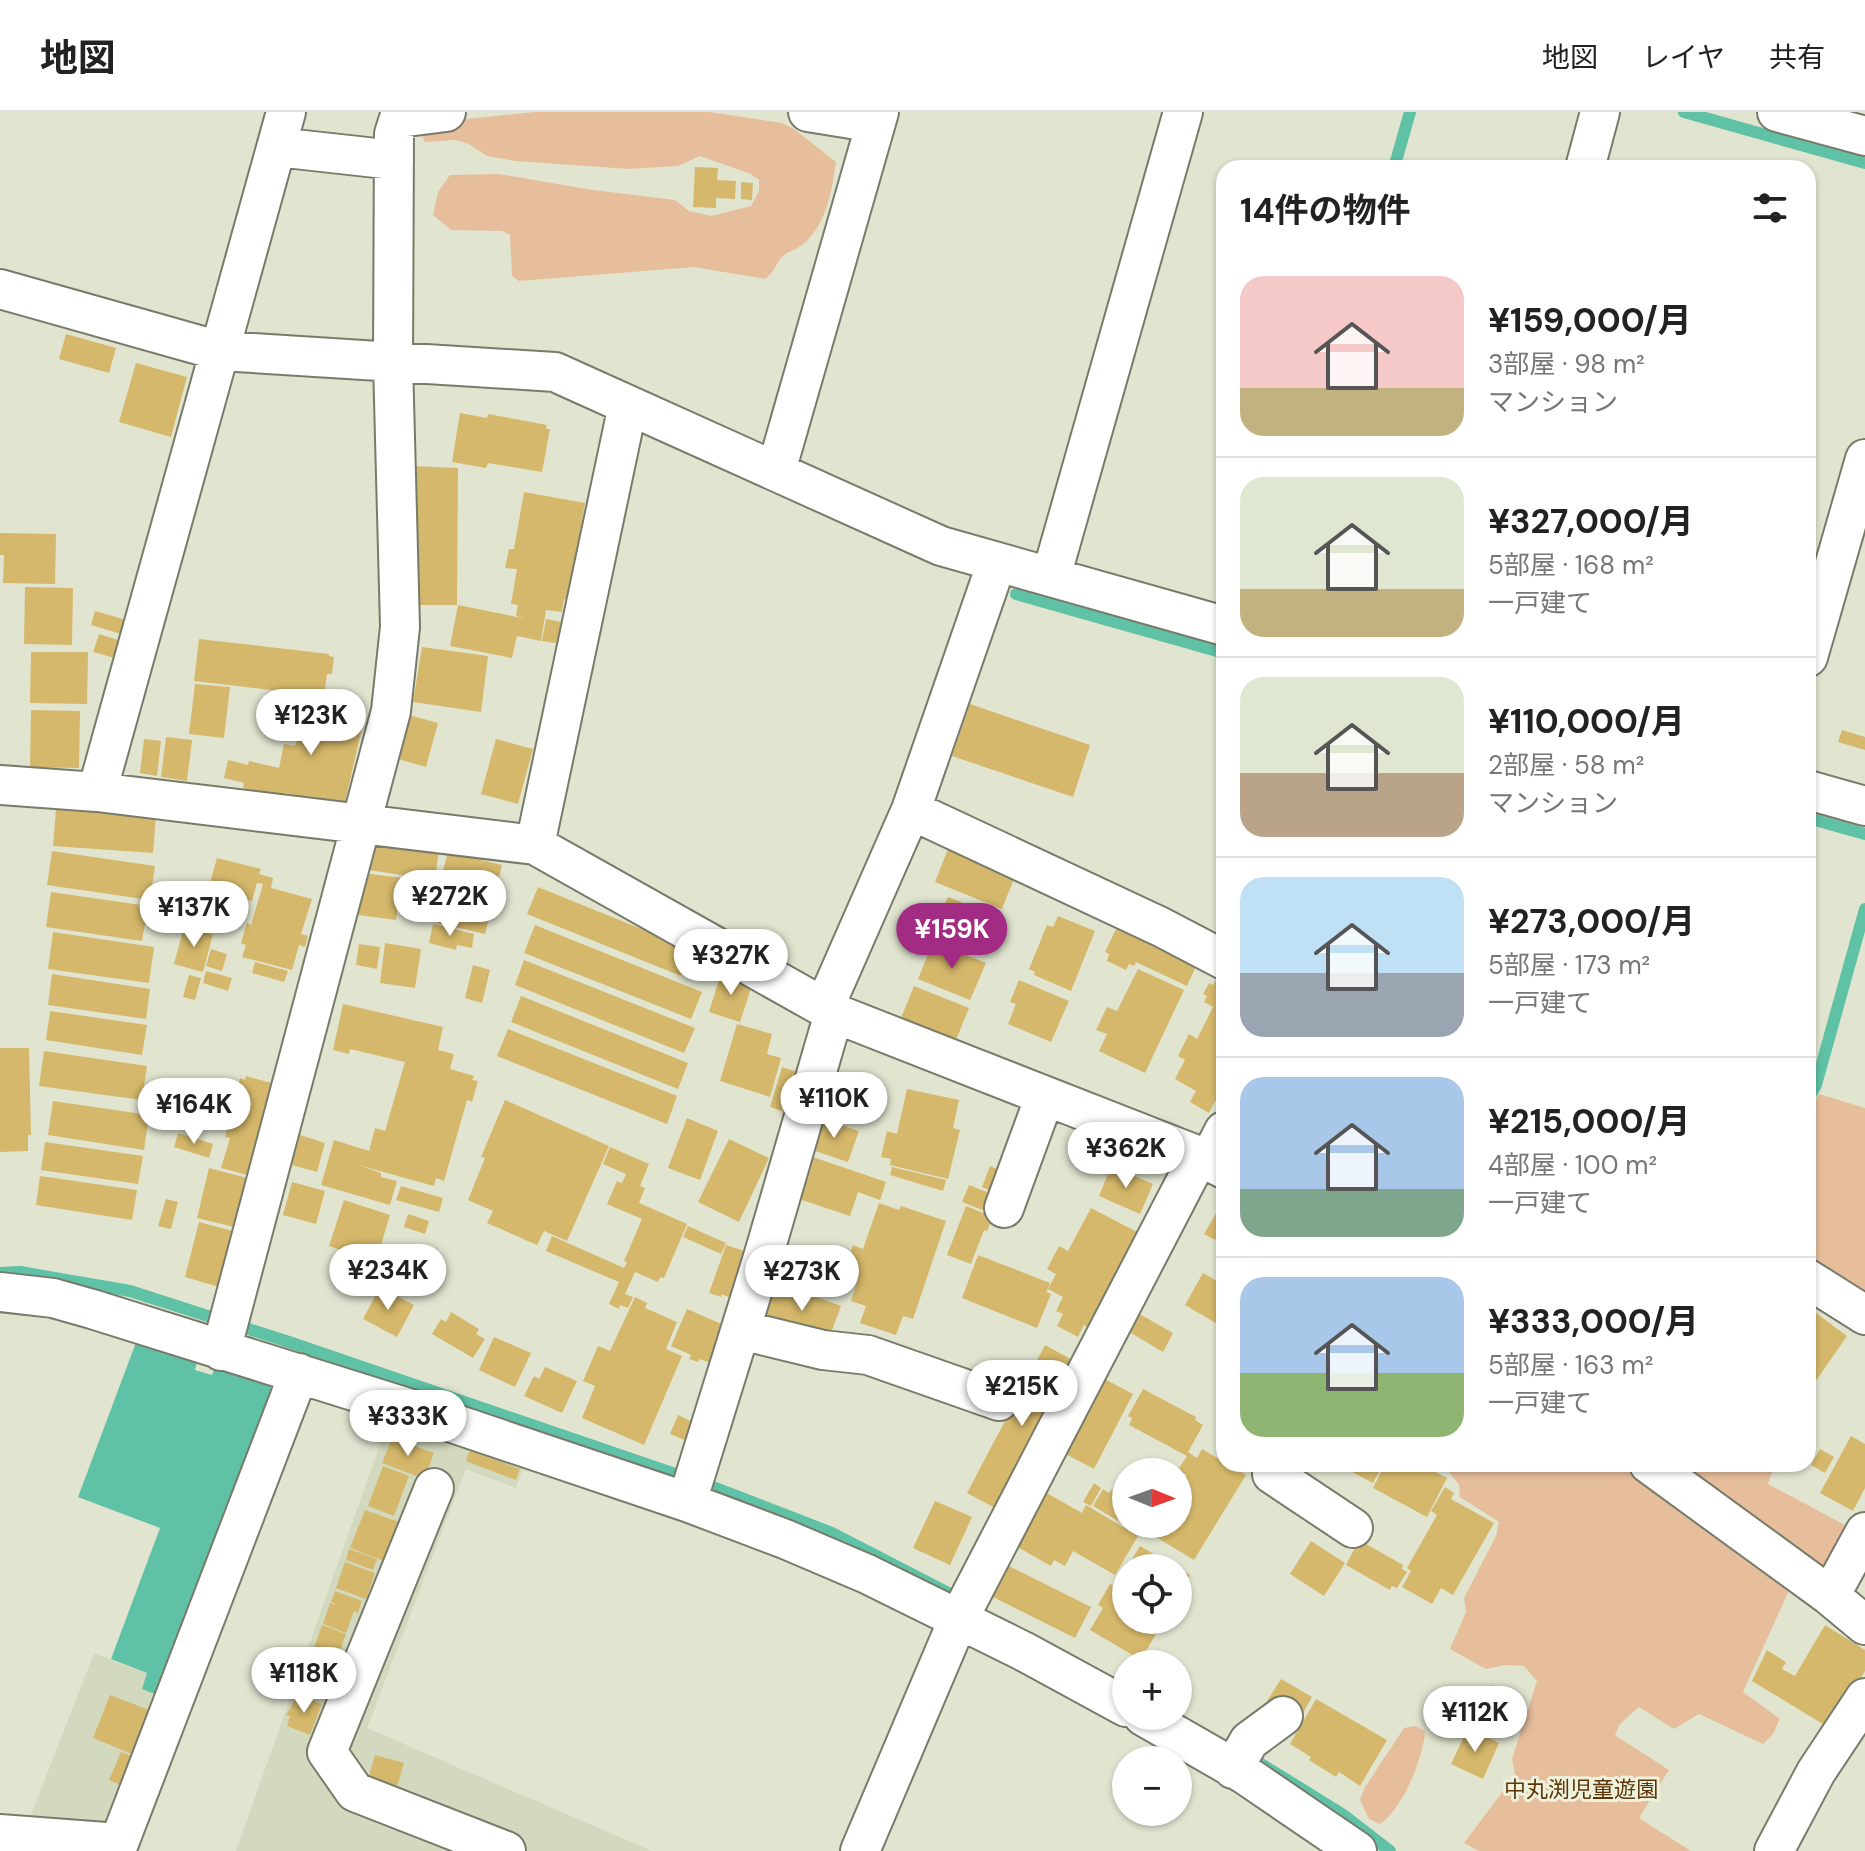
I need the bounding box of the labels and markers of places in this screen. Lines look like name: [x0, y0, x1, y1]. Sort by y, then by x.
pin: ¥123K: [255, 689, 367, 757]
pin: ¥272K: [394, 870, 506, 938]
pin: ¥137K: [138, 881, 250, 949]
pin: ¥159K: [896, 903, 1008, 971]
pin: ¥327K: [675, 929, 787, 997]
pin: ¥110K: [778, 1072, 890, 1140]
pin: ¥164K: [138, 1078, 250, 1146]
pin: ¥362K: [1070, 1122, 1182, 1190]
pin: ¥234K: [332, 1244, 444, 1312]
pin: ¥273K: [746, 1245, 858, 1313]
pin: ¥215K: [966, 1360, 1078, 1428]
pin: ¥333K: [352, 1390, 464, 1458]
pin: ¥118K: [248, 1647, 360, 1715]
pin: ¥112K: [1419, 1686, 1531, 1754]

